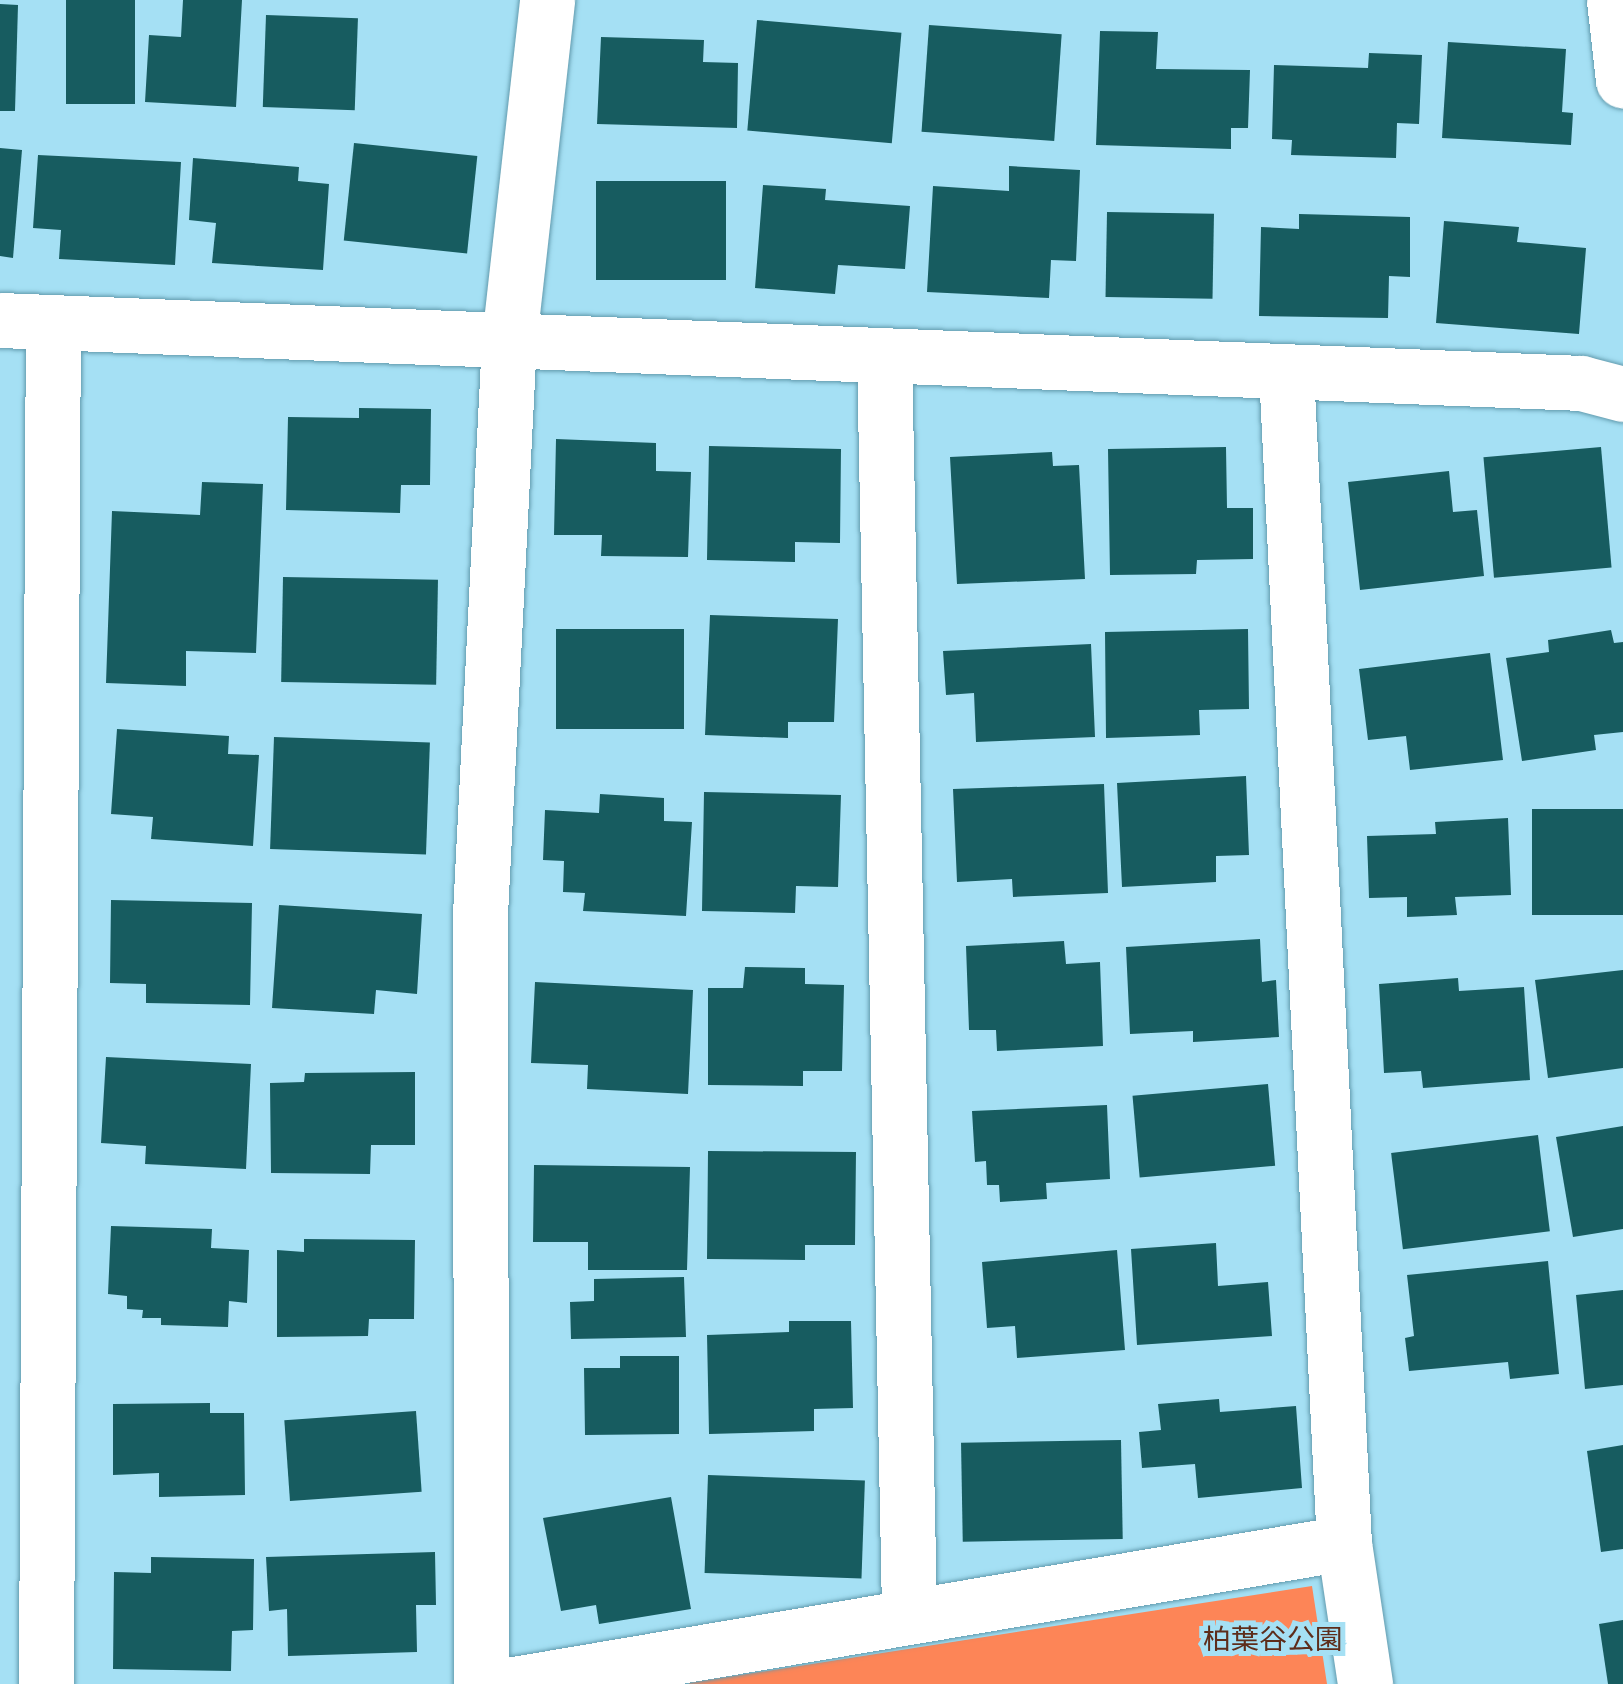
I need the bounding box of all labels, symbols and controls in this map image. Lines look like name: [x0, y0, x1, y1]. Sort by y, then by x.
park label: 柏葉谷公園: [1203, 1622, 1343, 1656]

